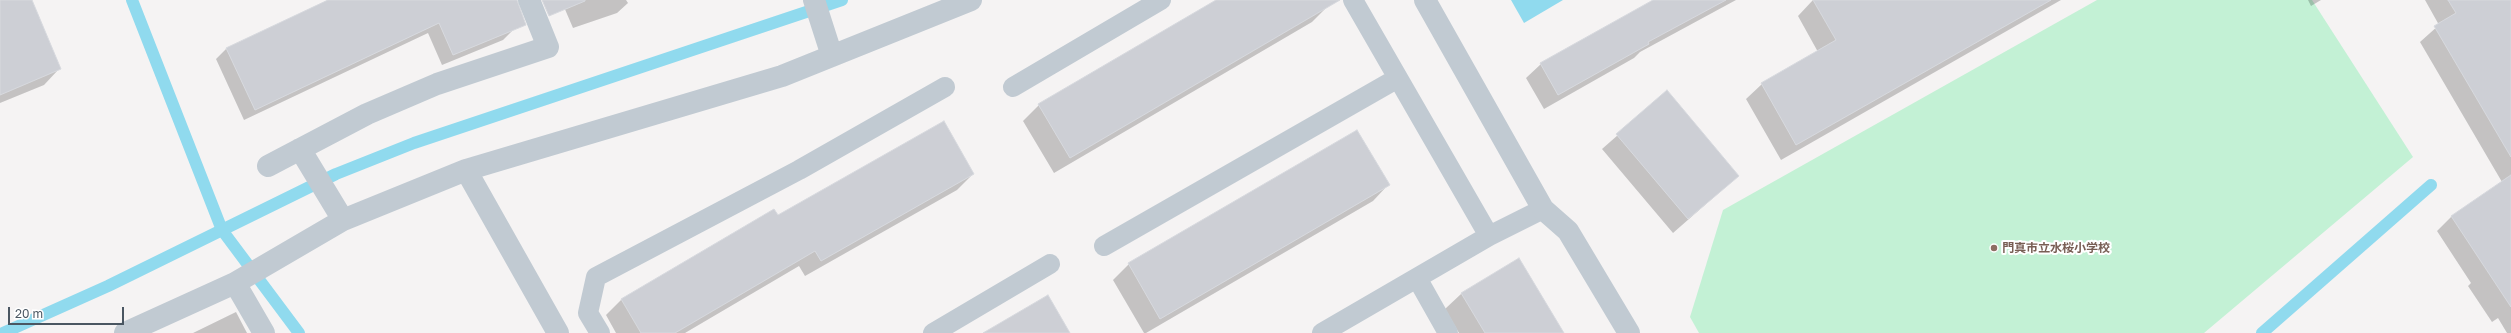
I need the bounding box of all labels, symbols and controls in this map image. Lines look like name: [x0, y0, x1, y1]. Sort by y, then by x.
place label: 門真市立水桜小学校: [2002, 241, 2110, 255]
marker: 門真市立水桜小学校: [1989, 243, 1999, 253]
scale bar: [10, 299, 126, 325]
text: 20 m: [15, 306, 43, 321]

